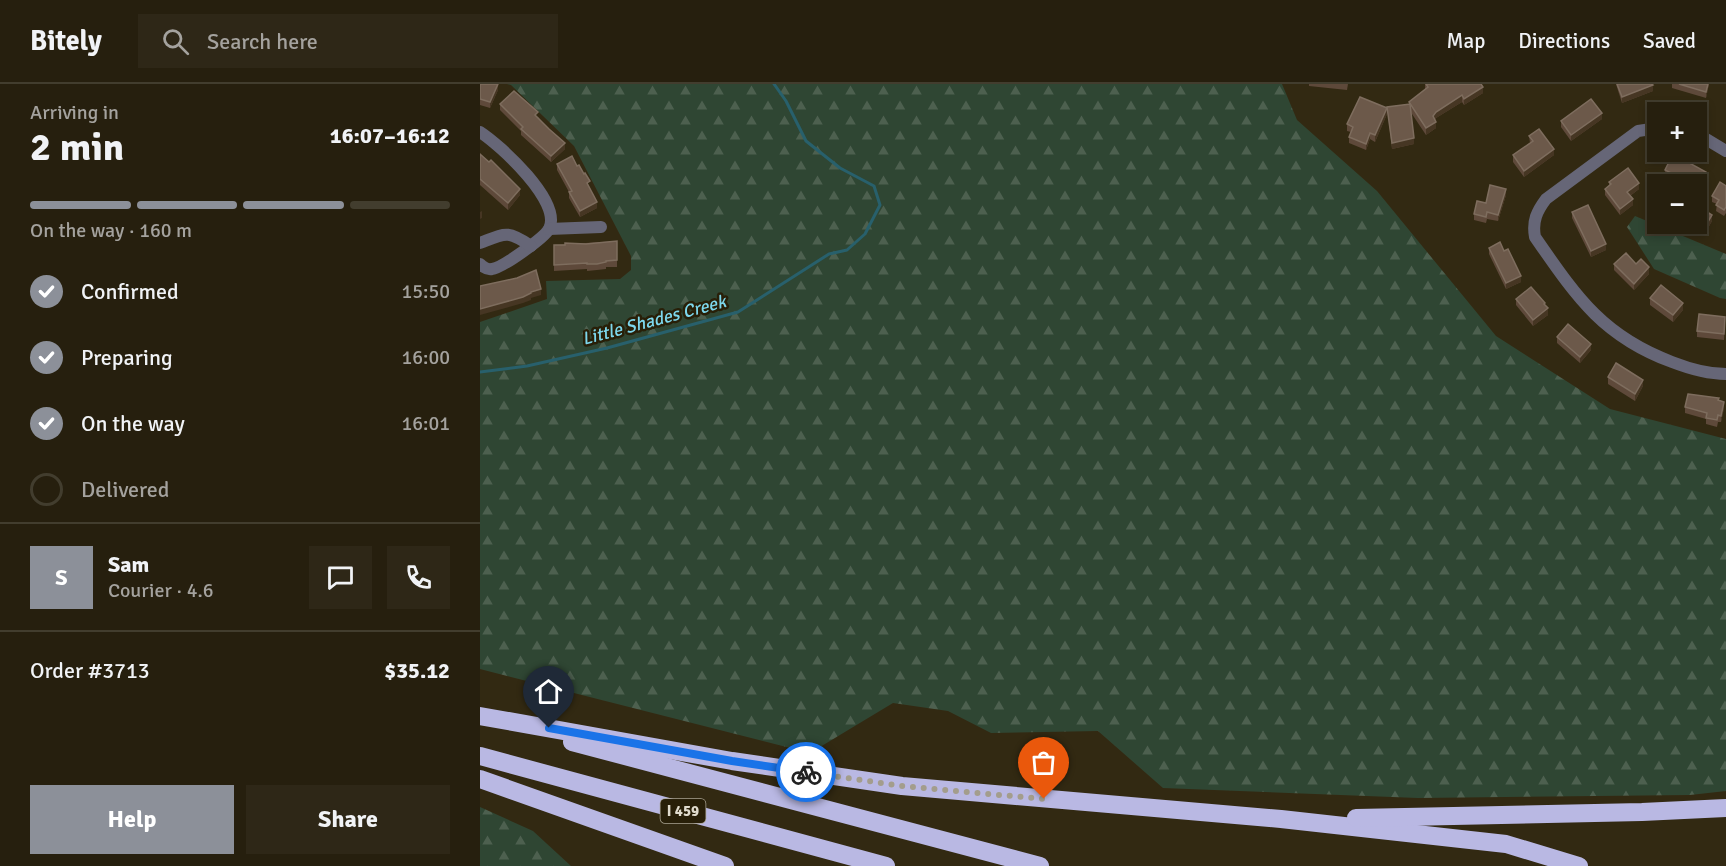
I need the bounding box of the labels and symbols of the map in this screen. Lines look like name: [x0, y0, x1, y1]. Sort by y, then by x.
water label: Little Shades Creek: [580, 290, 730, 350]
pin: [523, 666, 574, 728]
pin: [1018, 737, 1069, 799]
courier: [776, 742, 836, 802]
road number: I 459: [660, 799, 706, 823]

